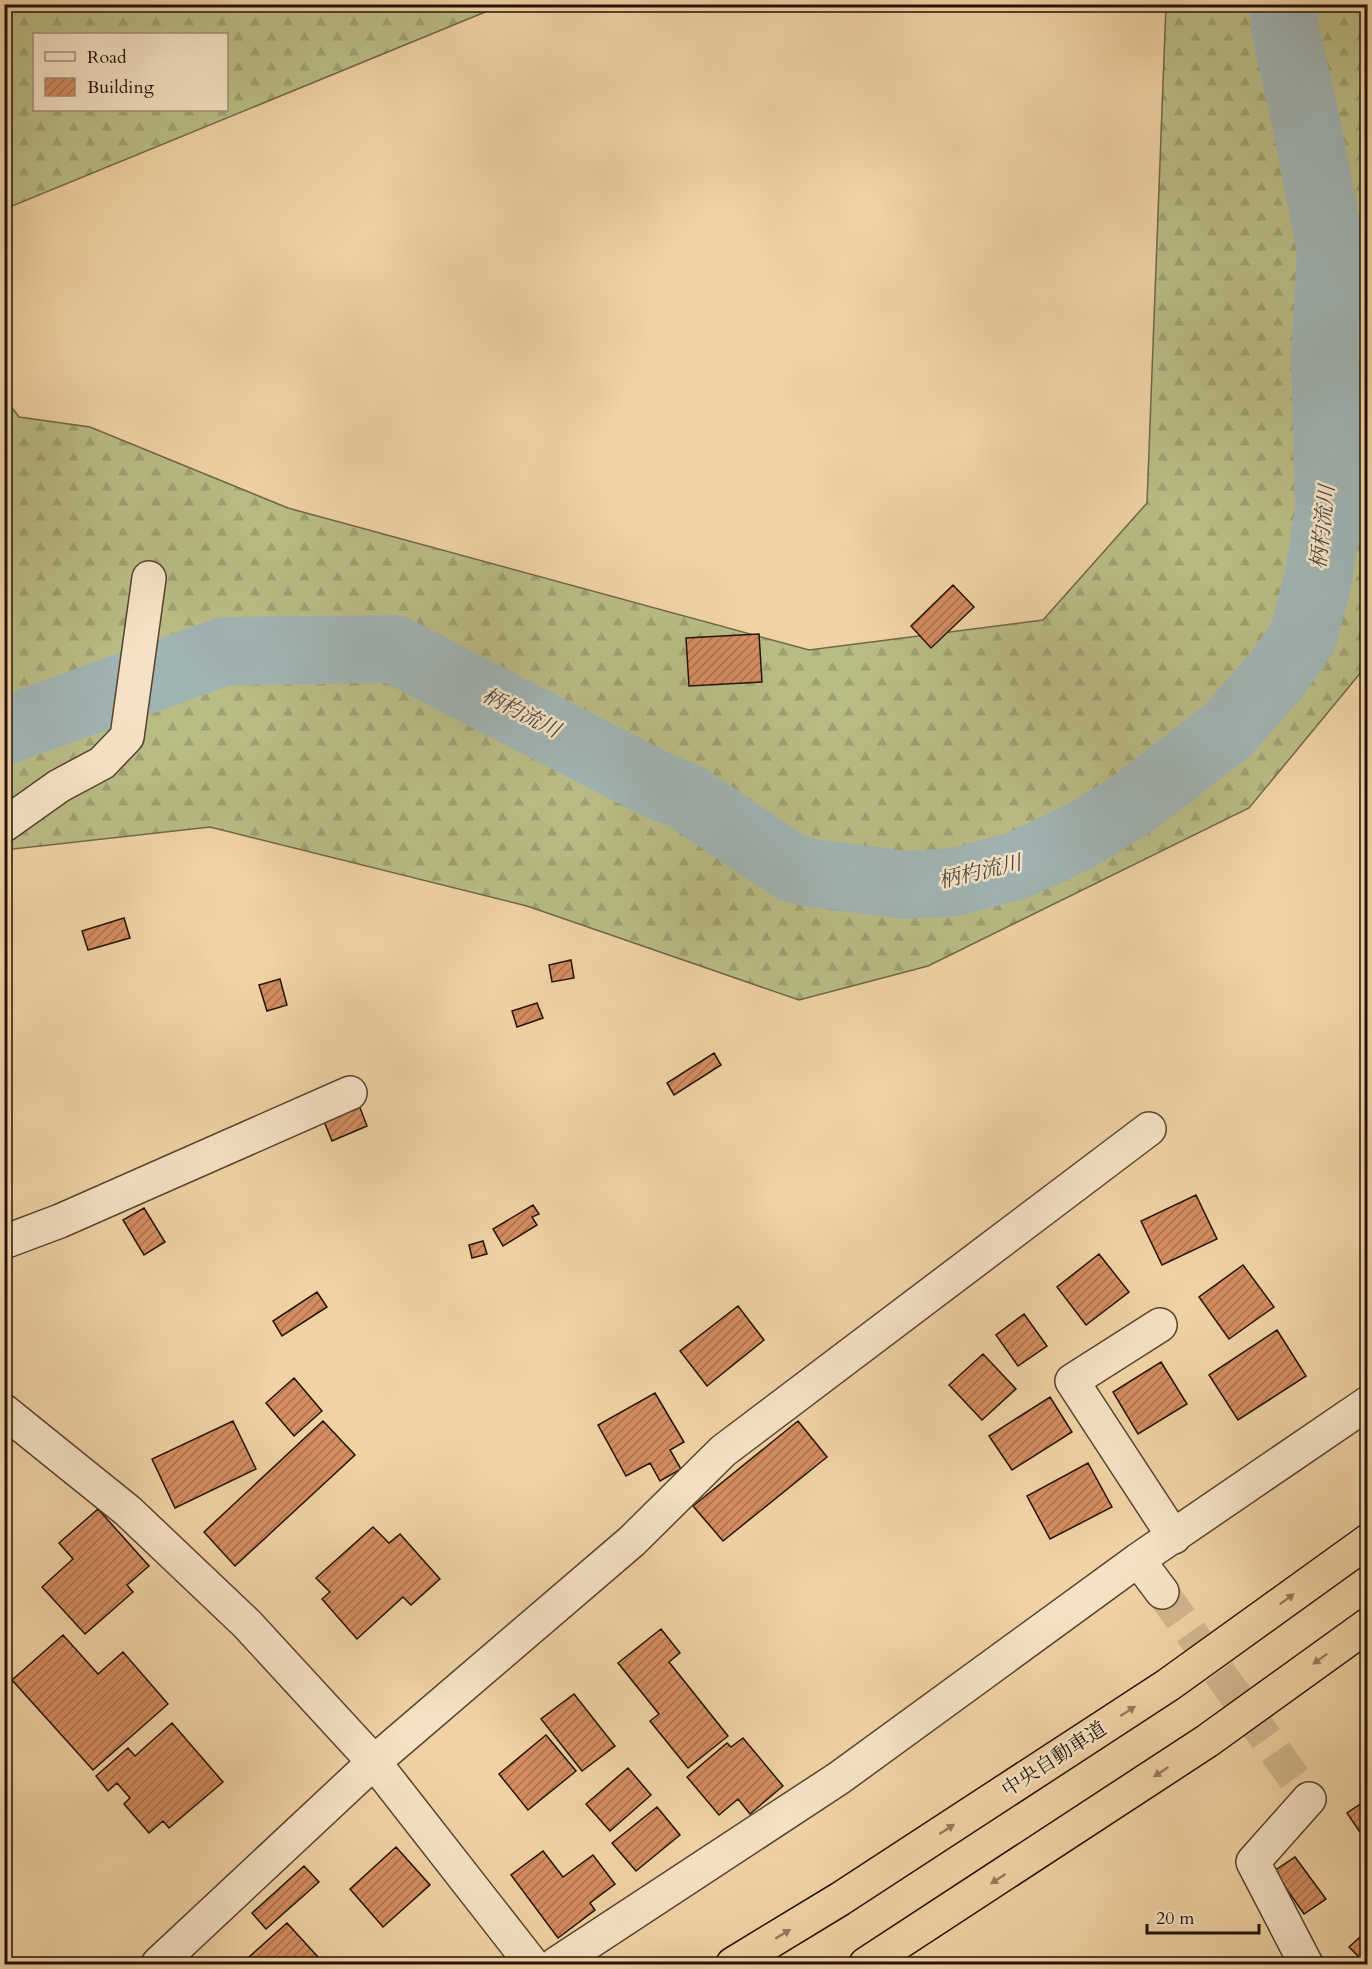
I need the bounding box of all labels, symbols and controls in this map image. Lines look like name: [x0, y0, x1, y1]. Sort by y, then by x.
legend: [33, 33, 228, 111]
text: Road: [87, 45, 127, 70]
text: Building: [87, 75, 155, 100]
water label: 柄杓流川: [1304, 482, 1342, 570]
water label: 柄杓流川: [477, 681, 567, 746]
water label: 柄杓流川: [936, 848, 1026, 896]
one-way arrow: [1279, 1593, 1295, 1605]
one-way arrow: [1313, 1653, 1329, 1665]
one-way arrow: [1120, 1706, 1136, 1717]
street label: 中央自動車道: [996, 1715, 1112, 1803]
one-way arrow: [1153, 1766, 1169, 1777]
one-way arrow: [939, 1824, 955, 1835]
one-way arrow: [990, 1873, 1006, 1884]
scale bar: [1147, 1897, 1260, 1935]
text: 20 m: [1156, 1906, 1195, 1931]
one-way arrow: [775, 1929, 791, 1940]

